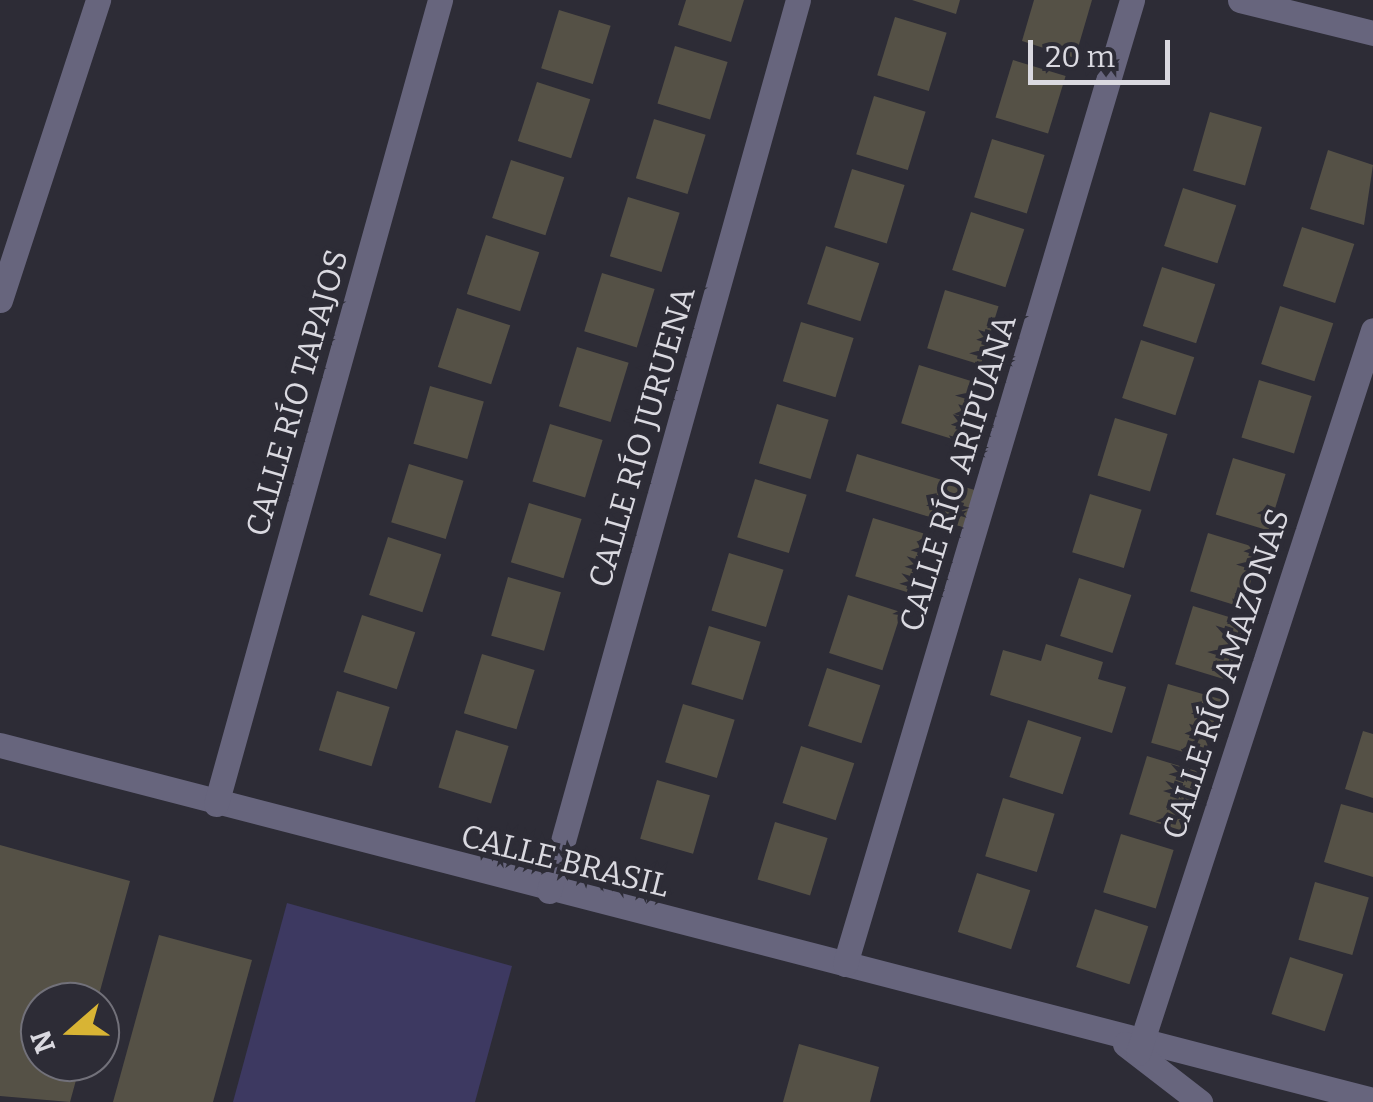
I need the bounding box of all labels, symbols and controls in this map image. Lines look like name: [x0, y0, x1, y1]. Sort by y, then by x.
scale bar: [1033, 20, 1176, 82]
text: 20 m: [1045, 39, 1115, 75]
street label: CALLE RÍO TAPAJOS: [238, 245, 356, 541]
street label: CALLE RÍO JURUENA: [581, 282, 703, 592]
street label: CALLE RÍO ARIPUANA: [892, 310, 1024, 636]
street label: CALLE RÍO AMAZONAS: [1154, 504, 1298, 844]
street label: CALLE BRASIL: [457, 817, 673, 905]
north arrow: [20, 982, 120, 1082]
text: N: [24, 1026, 62, 1058]

